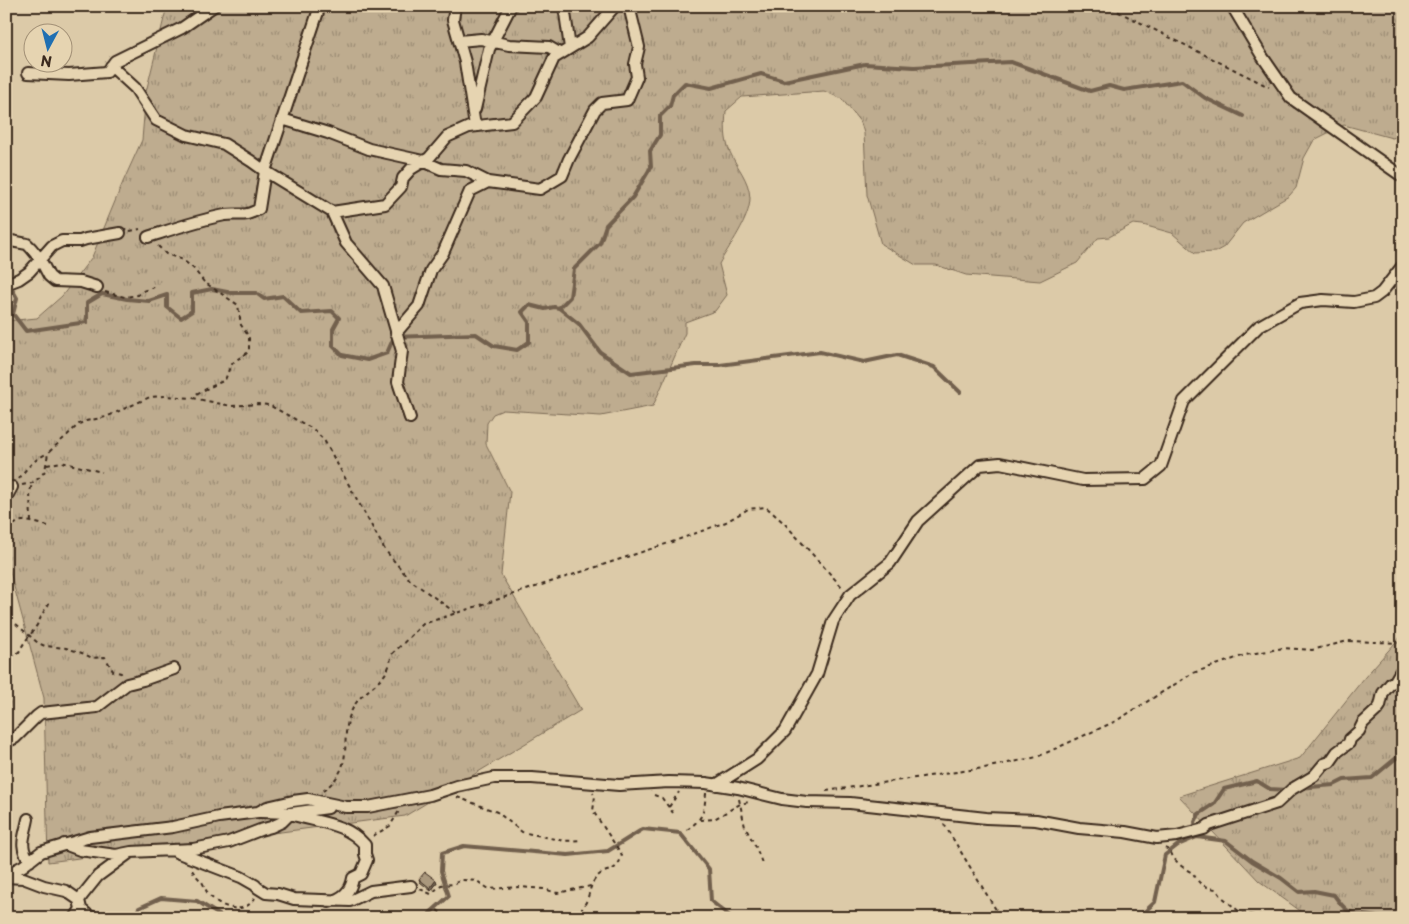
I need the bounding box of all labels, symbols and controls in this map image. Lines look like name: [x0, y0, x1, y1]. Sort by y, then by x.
north arrow: [22, 22, 72, 72]
text: N: [40, 50, 53, 72]

